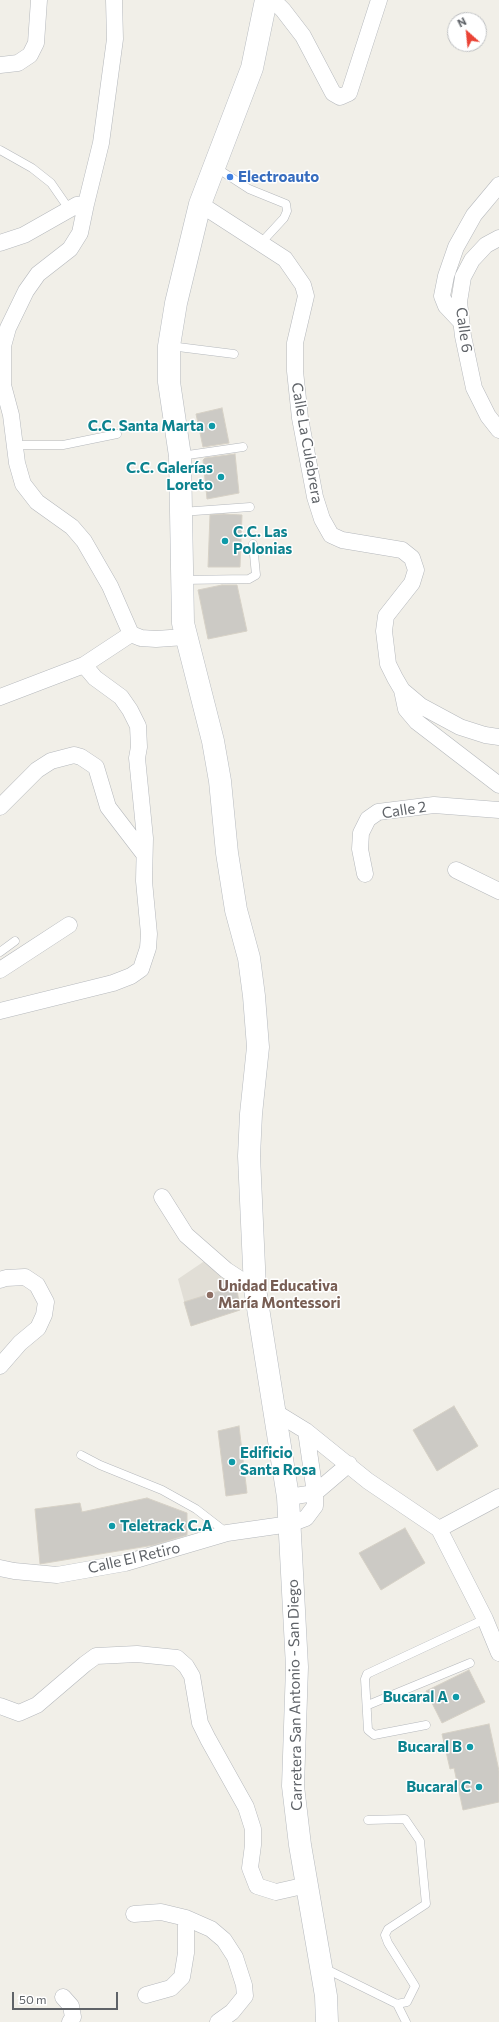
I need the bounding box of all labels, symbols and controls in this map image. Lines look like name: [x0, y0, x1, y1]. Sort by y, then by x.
north arrow: [447, 12, 487, 52]
text: N: [455, 14, 468, 29]
place label: Electroauto: [238, 168, 319, 186]
marker: Electroauto: [225, 172, 235, 182]
street label: Calle 6: [452, 306, 476, 354]
street label: Calle La Culebrera: [288, 381, 326, 505]
place label: C.C. Santa Marta: [88, 417, 204, 435]
marker: C.C. Santa Marta: [207, 421, 217, 431]
place label: C.C. Galerías Loreto: [126, 459, 213, 494]
marker: C.C. Galerías Loreto: [216, 472, 226, 482]
place label: C.C. Las Polonias: [233, 523, 292, 558]
marker: C.C. Las Polonias: [220, 536, 230, 546]
street label: Calle 2: [380, 798, 428, 822]
place label: Unidad Educativa María Montessori: [218, 1277, 341, 1312]
marker: Unidad Educativa María Montessori: [205, 1290, 215, 1300]
place label: Edificio Santa Rosa: [240, 1444, 316, 1479]
marker: Edificio Santa Rosa: [227, 1457, 237, 1467]
place label: Teletrack C.A: [120, 1517, 212, 1535]
marker: Teletrack C.A: [107, 1521, 117, 1531]
street label: Calle El Retiro: [86, 1539, 182, 1577]
street label: Carretera San Antonio - San Diego: [284, 1579, 306, 1811]
place label: Bucaral A: [383, 1688, 448, 1706]
marker: Bucaral A: [451, 1692, 461, 1702]
place label: Bucaral B: [398, 1738, 462, 1756]
marker: Bucaral B: [465, 1742, 475, 1752]
place label: Bucaral C: [406, 1778, 471, 1796]
marker: Bucaral C: [474, 1782, 484, 1792]
scale bar: [14, 1984, 120, 2010]
text: 50 m: [19, 1992, 47, 2006]

